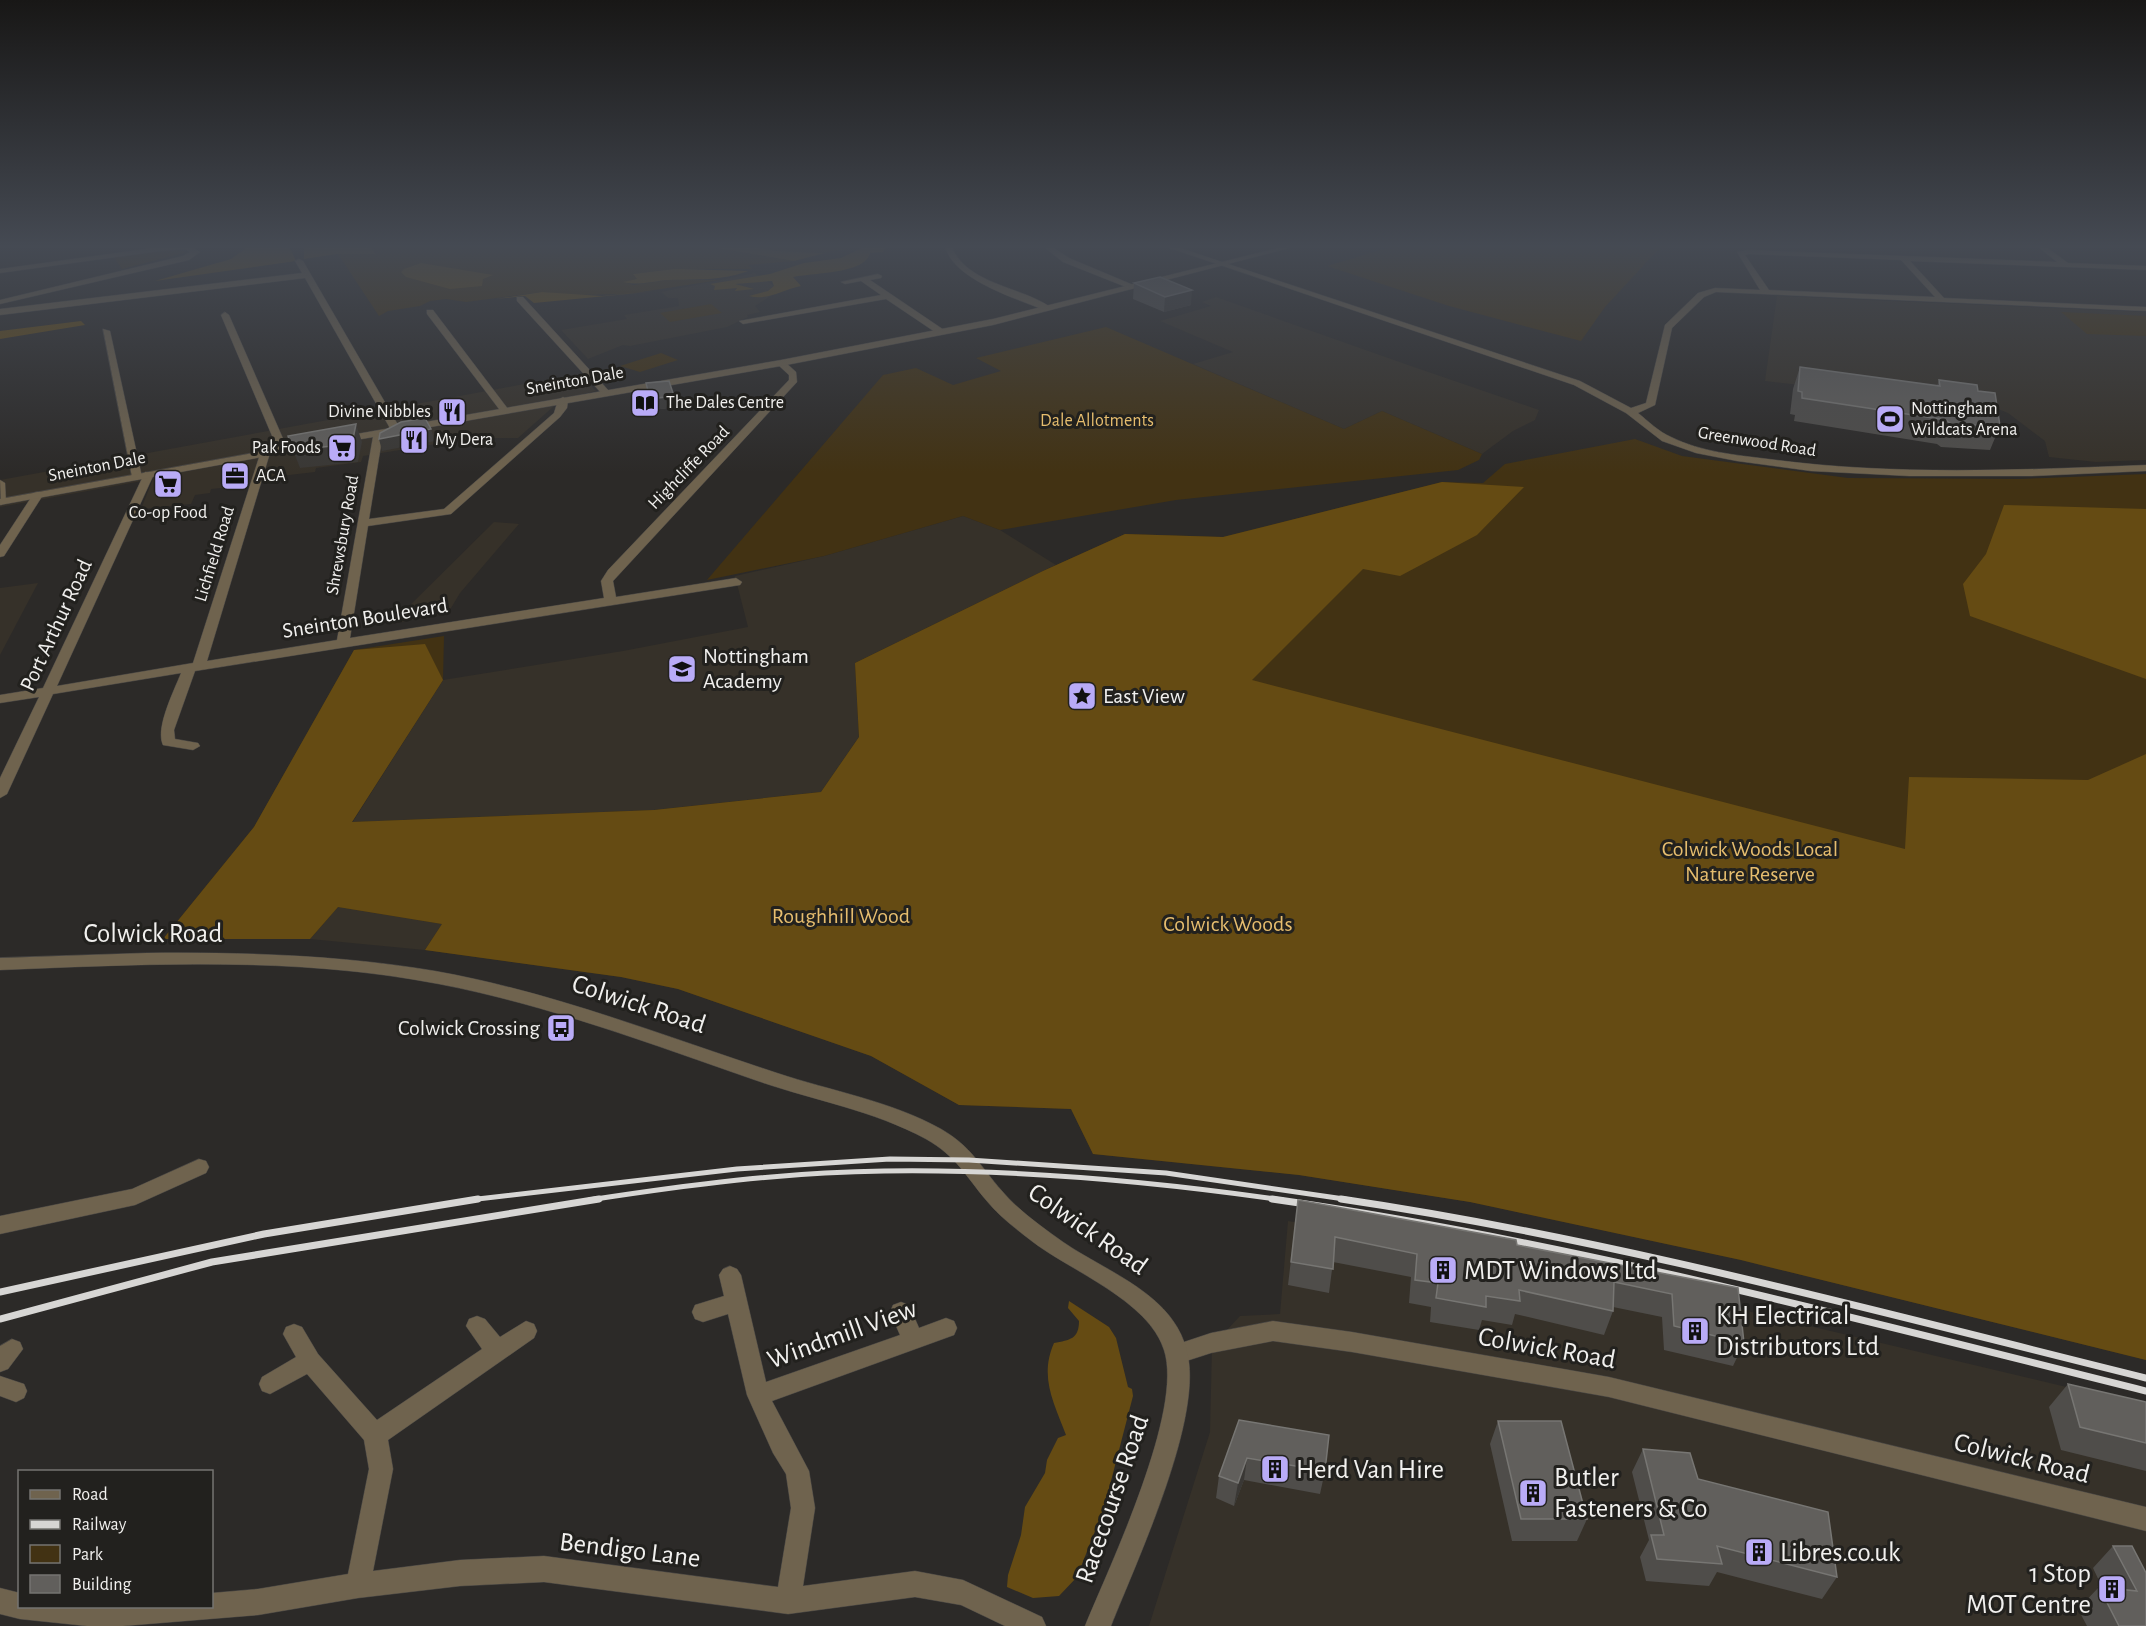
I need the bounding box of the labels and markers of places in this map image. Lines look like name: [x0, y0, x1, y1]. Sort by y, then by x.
library icon: The Dales Centre: [629, 387, 661, 419]
place label: The Dales Centre: [666, 394, 784, 412]
restaurant icon: Divine Nibbles: [436, 396, 468, 428]
place label: Nottingham Wildcats Arena: [1911, 400, 2018, 439]
place label: Divine Nibbles: [328, 403, 431, 421]
sports icon: Nottingham Wildcats Arena: [1874, 403, 1906, 435]
restaurant icon: My Dera: [398, 424, 430, 456]
place label: My Dera: [435, 431, 493, 449]
supermarket icon: Pak Foods: [326, 432, 358, 464]
place label: Pak Foods: [252, 439, 321, 457]
office icon: ACA: [219, 460, 251, 492]
place label: ACA: [256, 467, 287, 485]
supermarket icon: Co-op Food: [152, 468, 184, 500]
place label: Co-op Food: [129, 504, 207, 522]
place label: Nottingham Academy: [703, 645, 809, 692]
school or university icon: Nottingham Academy: [666, 653, 698, 685]
place icon: East View: [1066, 680, 1098, 712]
place label: East View: [1103, 685, 1185, 707]
bus stop icon: Colwick Crossing: [545, 1012, 577, 1044]
place label: Colwick Crossing: [398, 1017, 540, 1039]
building icon: MDT Windows Ltd: [1427, 1254, 1459, 1286]
place label: MDT Windows Ltd: [1464, 1257, 1657, 1284]
place label: KH Electrical Distributors Ltd: [1716, 1302, 1879, 1360]
building icon: KH Electrical Distributors Ltd: [1679, 1315, 1711, 1347]
building icon: Herd Van Hire: [1259, 1453, 1291, 1485]
place label: Herd Van Hire: [1296, 1456, 1444, 1483]
place label: Butler Fasteners & Co: [1554, 1464, 1708, 1522]
building icon: Butler Fasteners & Co: [1517, 1477, 1549, 1509]
building icon: Libres.co.uk: [1743, 1536, 1775, 1568]
place label: Libres.co.uk: [1780, 1539, 1901, 1566]
place label: 1 Stop MOT Centre: [1966, 1560, 2091, 1618]
building icon: 1 Stop MOT Centre: [2096, 1573, 2128, 1605]

